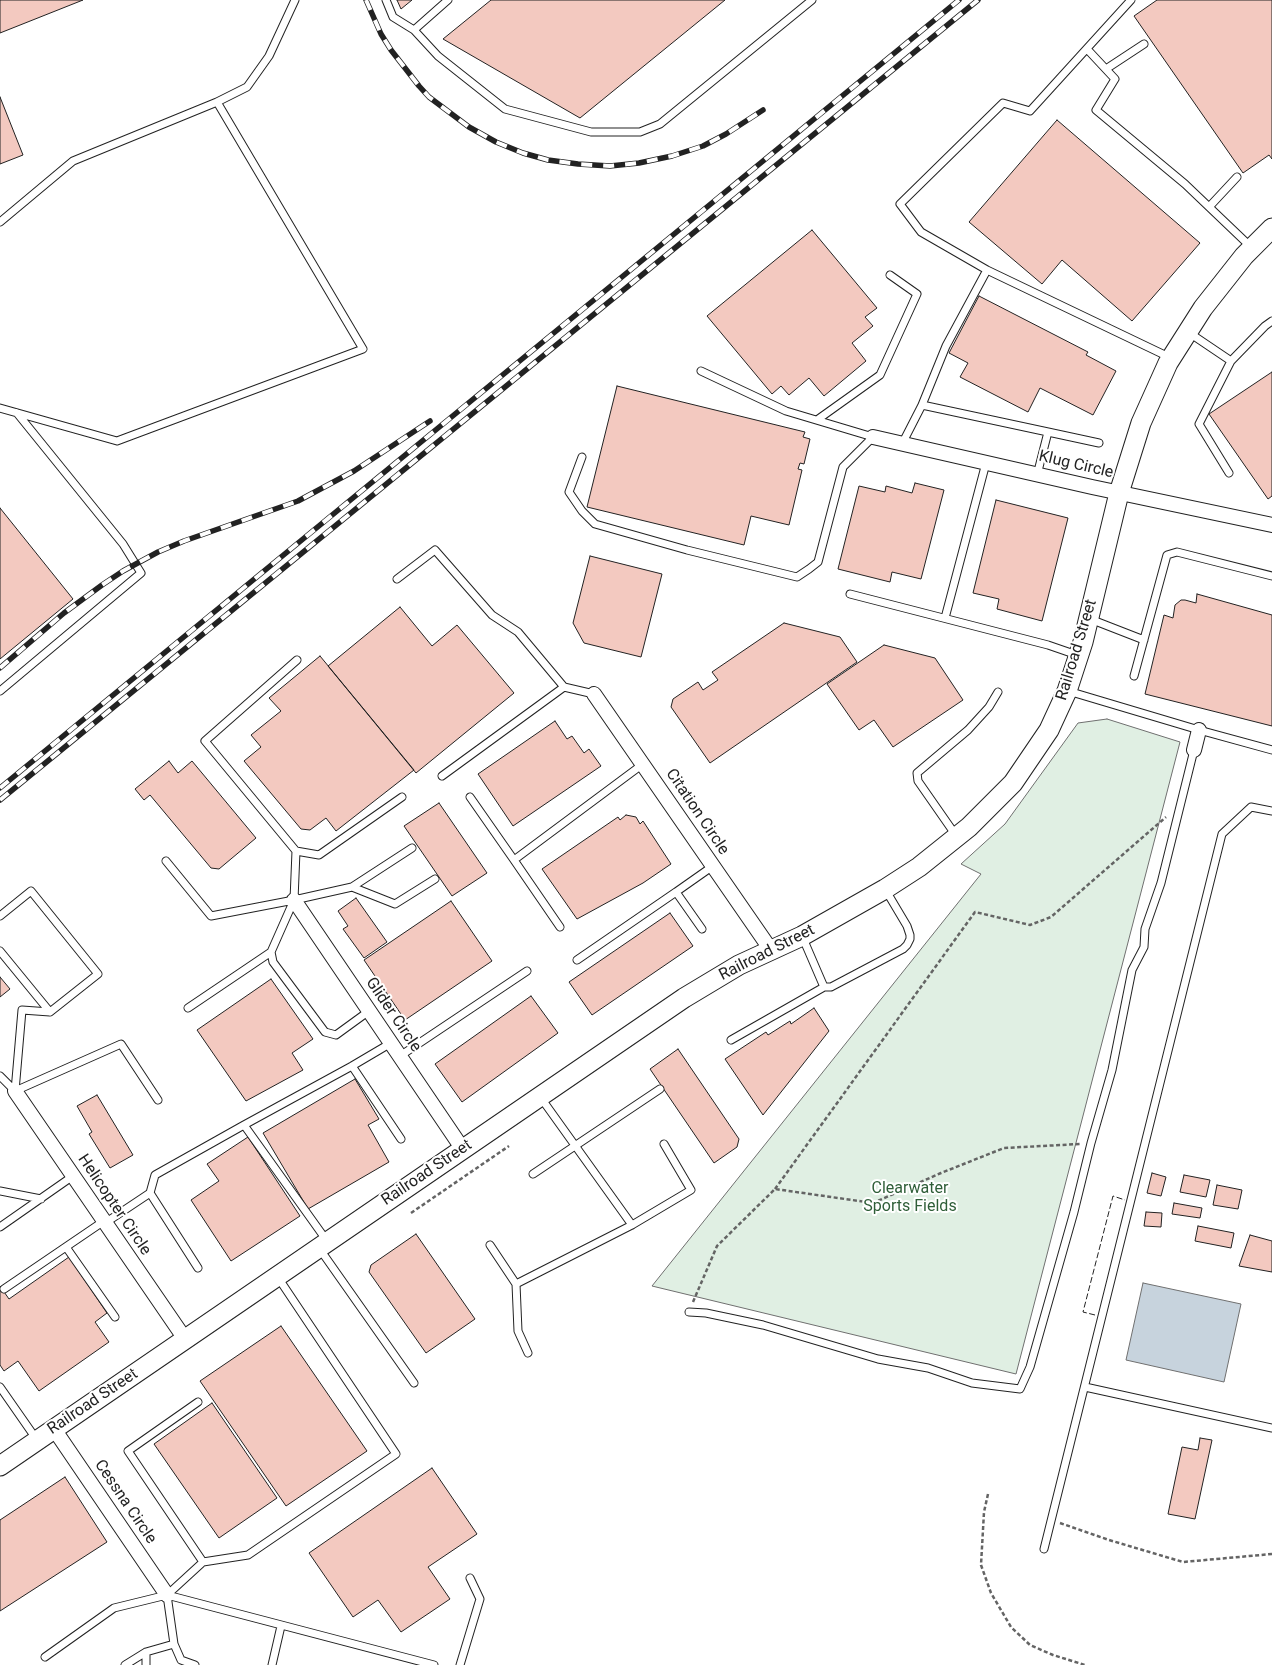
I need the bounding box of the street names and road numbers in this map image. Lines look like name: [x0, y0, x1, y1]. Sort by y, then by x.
street label: Klug Circle: [1037, 447, 1115, 483]
street label: Railroad Street: [1053, 597, 1101, 703]
street label: Citation Circle: [661, 765, 733, 859]
street label: Railroad Street: [716, 921, 818, 985]
street label: Glider Circle: [361, 974, 425, 1056]
street label: Railroad Street: [378, 1136, 476, 1210]
street label: Helicopter Circle: [73, 1151, 155, 1259]
street label: Railroad Street: [44, 1365, 142, 1439]
street label: Cessna Circle: [90, 1456, 160, 1548]

